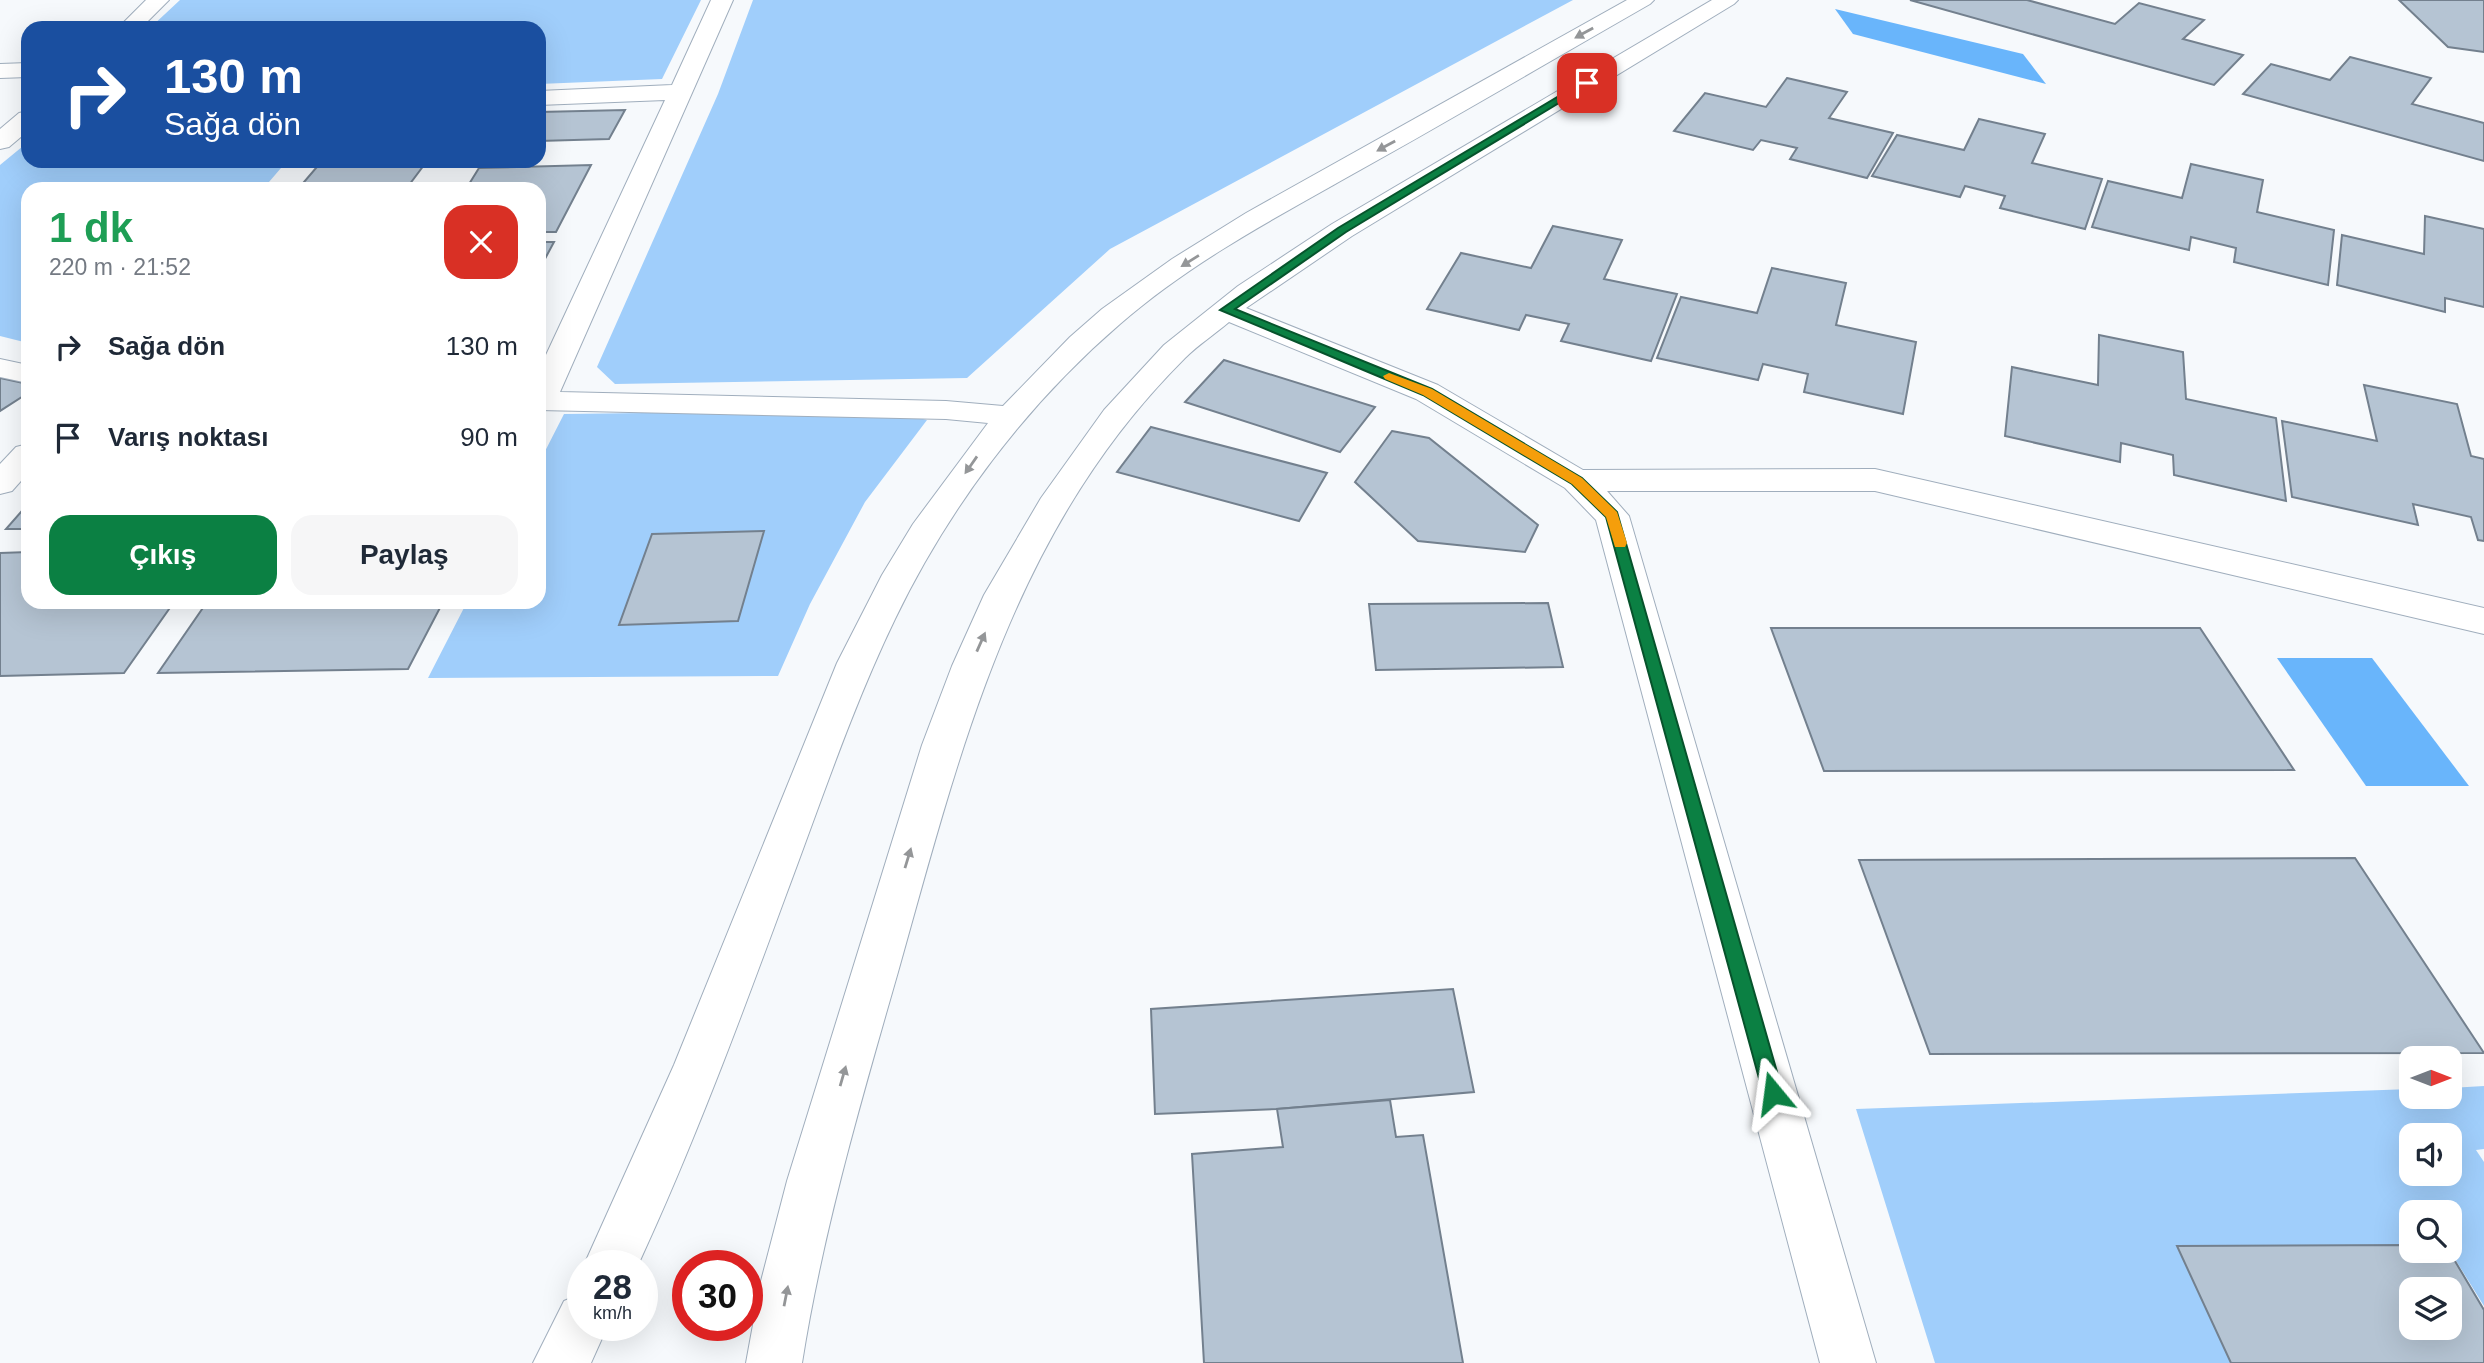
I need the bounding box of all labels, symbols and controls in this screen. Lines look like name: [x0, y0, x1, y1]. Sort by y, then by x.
one-way arrow: [1574, 27, 1593, 39]
icon: right: [49, 49, 140, 140]
text: 130 m: [164, 49, 303, 103]
pin: [1557, 53, 1617, 113]
icon: arrive: [1568, 64, 1606, 102]
text: Sağa dön: [164, 106, 301, 142]
one-way arrow: [1376, 140, 1396, 151]
text: 1 dk: [49, 204, 133, 251]
button: close: [444, 205, 518, 279]
text: 220 m · 21:52: [49, 254, 191, 280]
one-way arrow: [1180, 255, 1200, 268]
icon: right: [49, 328, 87, 366]
text: Sağa dön: [108, 331, 225, 361]
text: 130 m: [446, 331, 518, 361]
icon: arrive: [49, 419, 87, 457]
text: Varış noktası: [108, 422, 268, 452]
text: 90 m: [460, 422, 518, 452]
one-way arrow: [964, 456, 978, 474]
button: Çıkış: [49, 515, 277, 595]
button: Paylaş: [291, 515, 518, 595]
one-way arrow: [976, 632, 987, 653]
one-way arrow: [904, 847, 914, 868]
north arrow: [2399, 1046, 2462, 1110]
map controls: [2399, 1046, 2462, 1340]
position arrow: [1736, 1056, 1810, 1130]
one-way arrow: [839, 1065, 849, 1086]
button: sound: [2399, 1123, 2462, 1186]
button: search: [2399, 1200, 2462, 1263]
speed limit sign: 30: [672, 1250, 763, 1341]
text: 28: [593, 1267, 632, 1306]
button: layers: [2399, 1277, 2462, 1340]
one-way arrow: [780, 1285, 791, 1307]
text: km/h: [593, 1303, 632, 1323]

